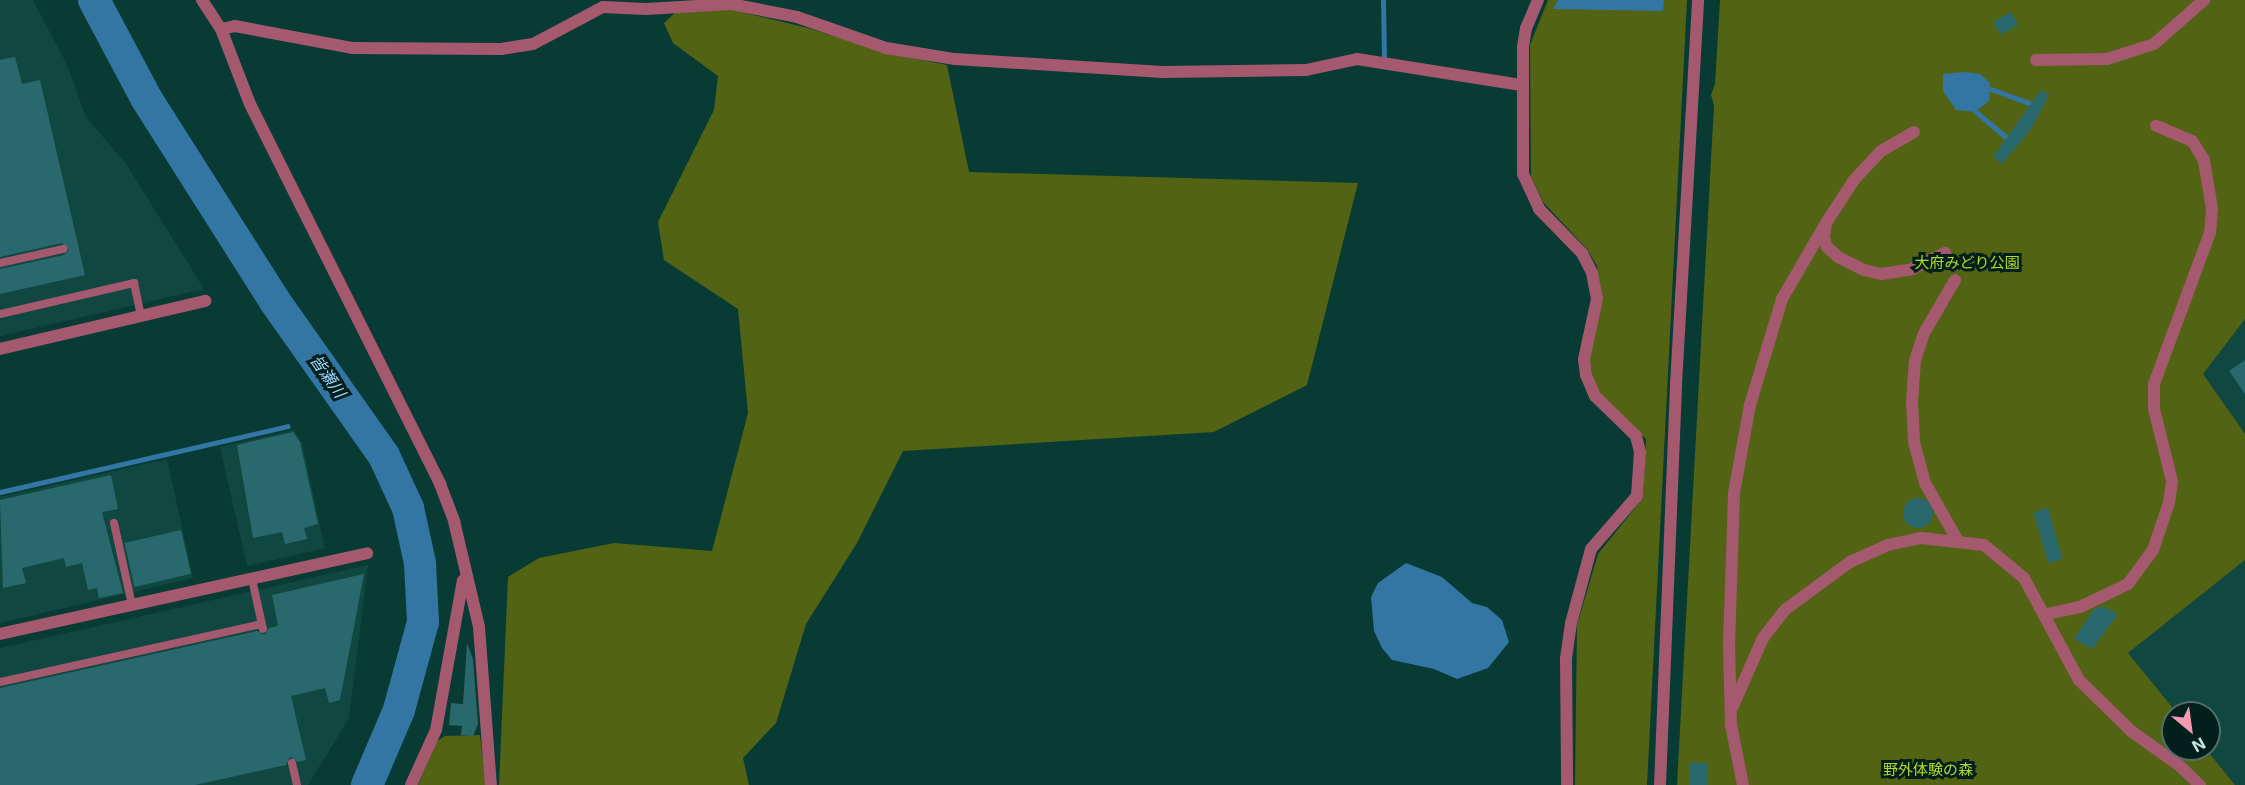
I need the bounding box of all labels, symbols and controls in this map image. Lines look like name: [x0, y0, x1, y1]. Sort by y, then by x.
park label: 大府みどり公園: [1915, 254, 2019, 272]
water label: 皆瀬川: [306, 351, 350, 401]
north arrow: [2161, 701, 2221, 761]
text: N: [2189, 733, 2209, 757]
park label: 野外体験の森: [1883, 761, 1973, 779]

